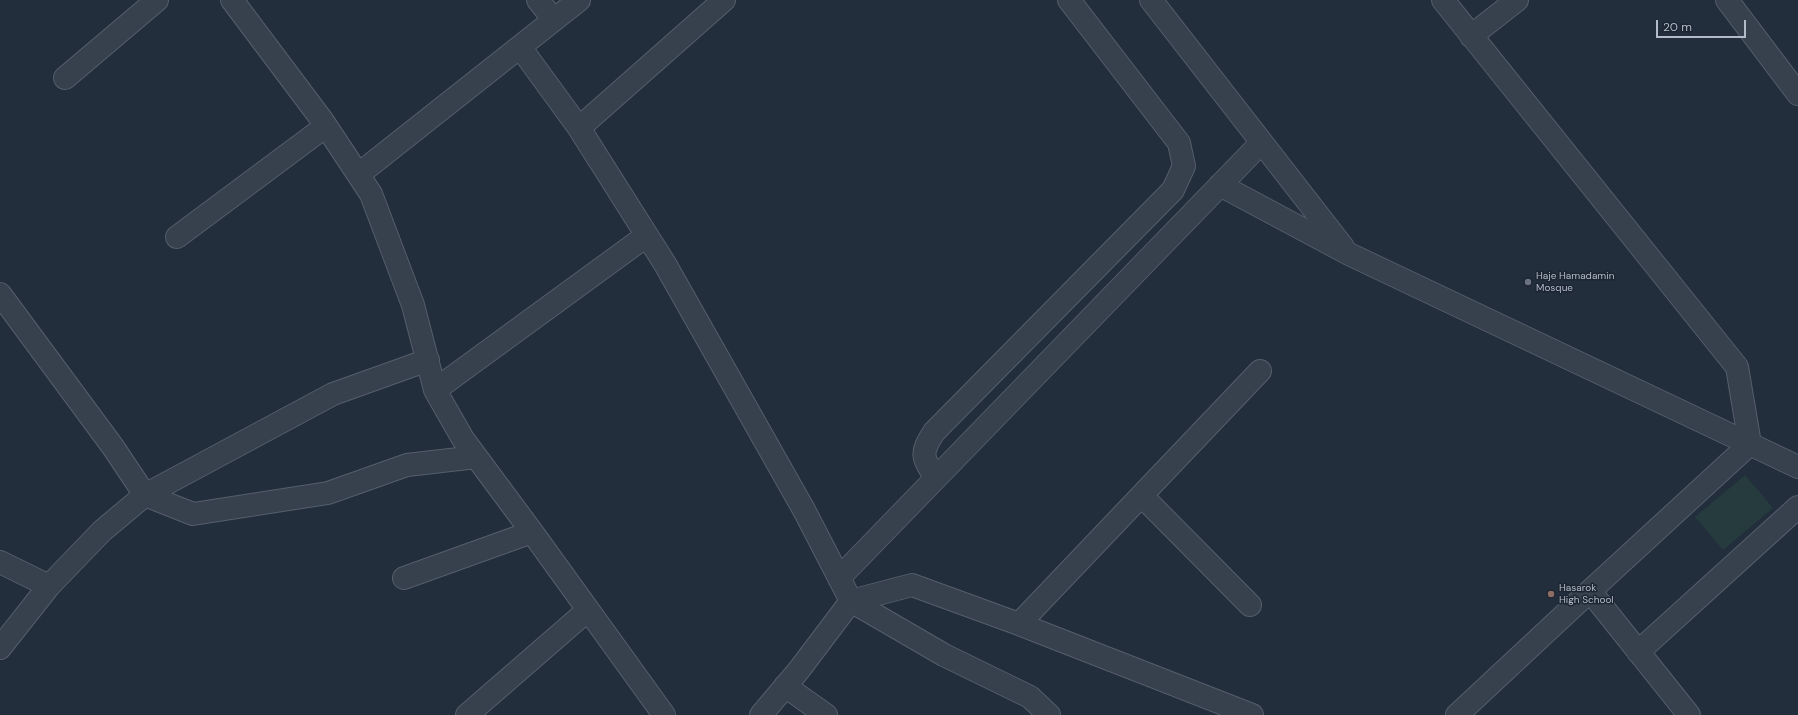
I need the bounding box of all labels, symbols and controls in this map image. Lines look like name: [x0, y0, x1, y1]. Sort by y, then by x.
scale bar: [1658, 12, 1748, 38]
text: 20 m: [1663, 19, 1692, 35]
place label: Haje Hamadamin Mosque: [1536, 270, 1614, 294]
marker: Haje Hamadamin Mosque: [1523, 277, 1533, 287]
place label: Hasarok High School: [1559, 582, 1614, 606]
marker: Hasarok High School: [1546, 589, 1556, 599]

